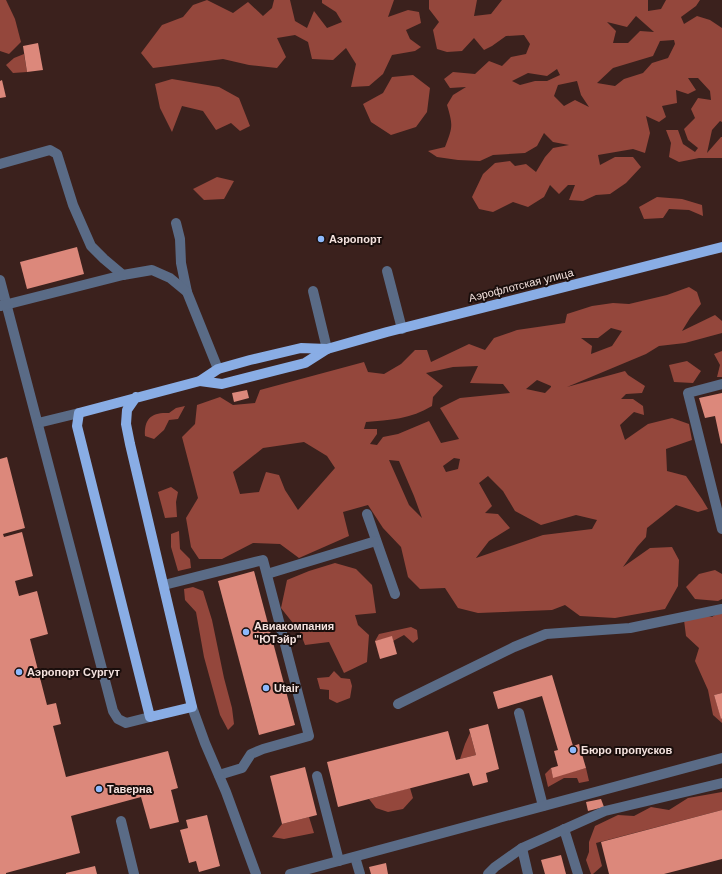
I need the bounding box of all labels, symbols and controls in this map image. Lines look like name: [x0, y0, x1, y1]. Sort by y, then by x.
place label: Аэропорт: [329, 233, 383, 245]
marker: Аэропорт: [316, 234, 326, 244]
street label: Аэрофлотская улица: [467, 266, 575, 304]
place label: Авиакомпания "ЮТэйр": [254, 620, 334, 645]
marker: Авиакомпания "ЮТэйр": [241, 627, 251, 637]
place label: Аэропорт Сургут: [27, 666, 120, 678]
marker: Аэропорт Сургут: [14, 667, 24, 677]
place label: Utair: [274, 682, 300, 694]
marker: Utair: [261, 683, 271, 693]
place label: Бюро пропусков: [581, 744, 673, 756]
marker: Бюро пропусков: [568, 745, 578, 755]
place label: Таверна: [107, 783, 153, 795]
marker: Таверна: [94, 784, 104, 794]

